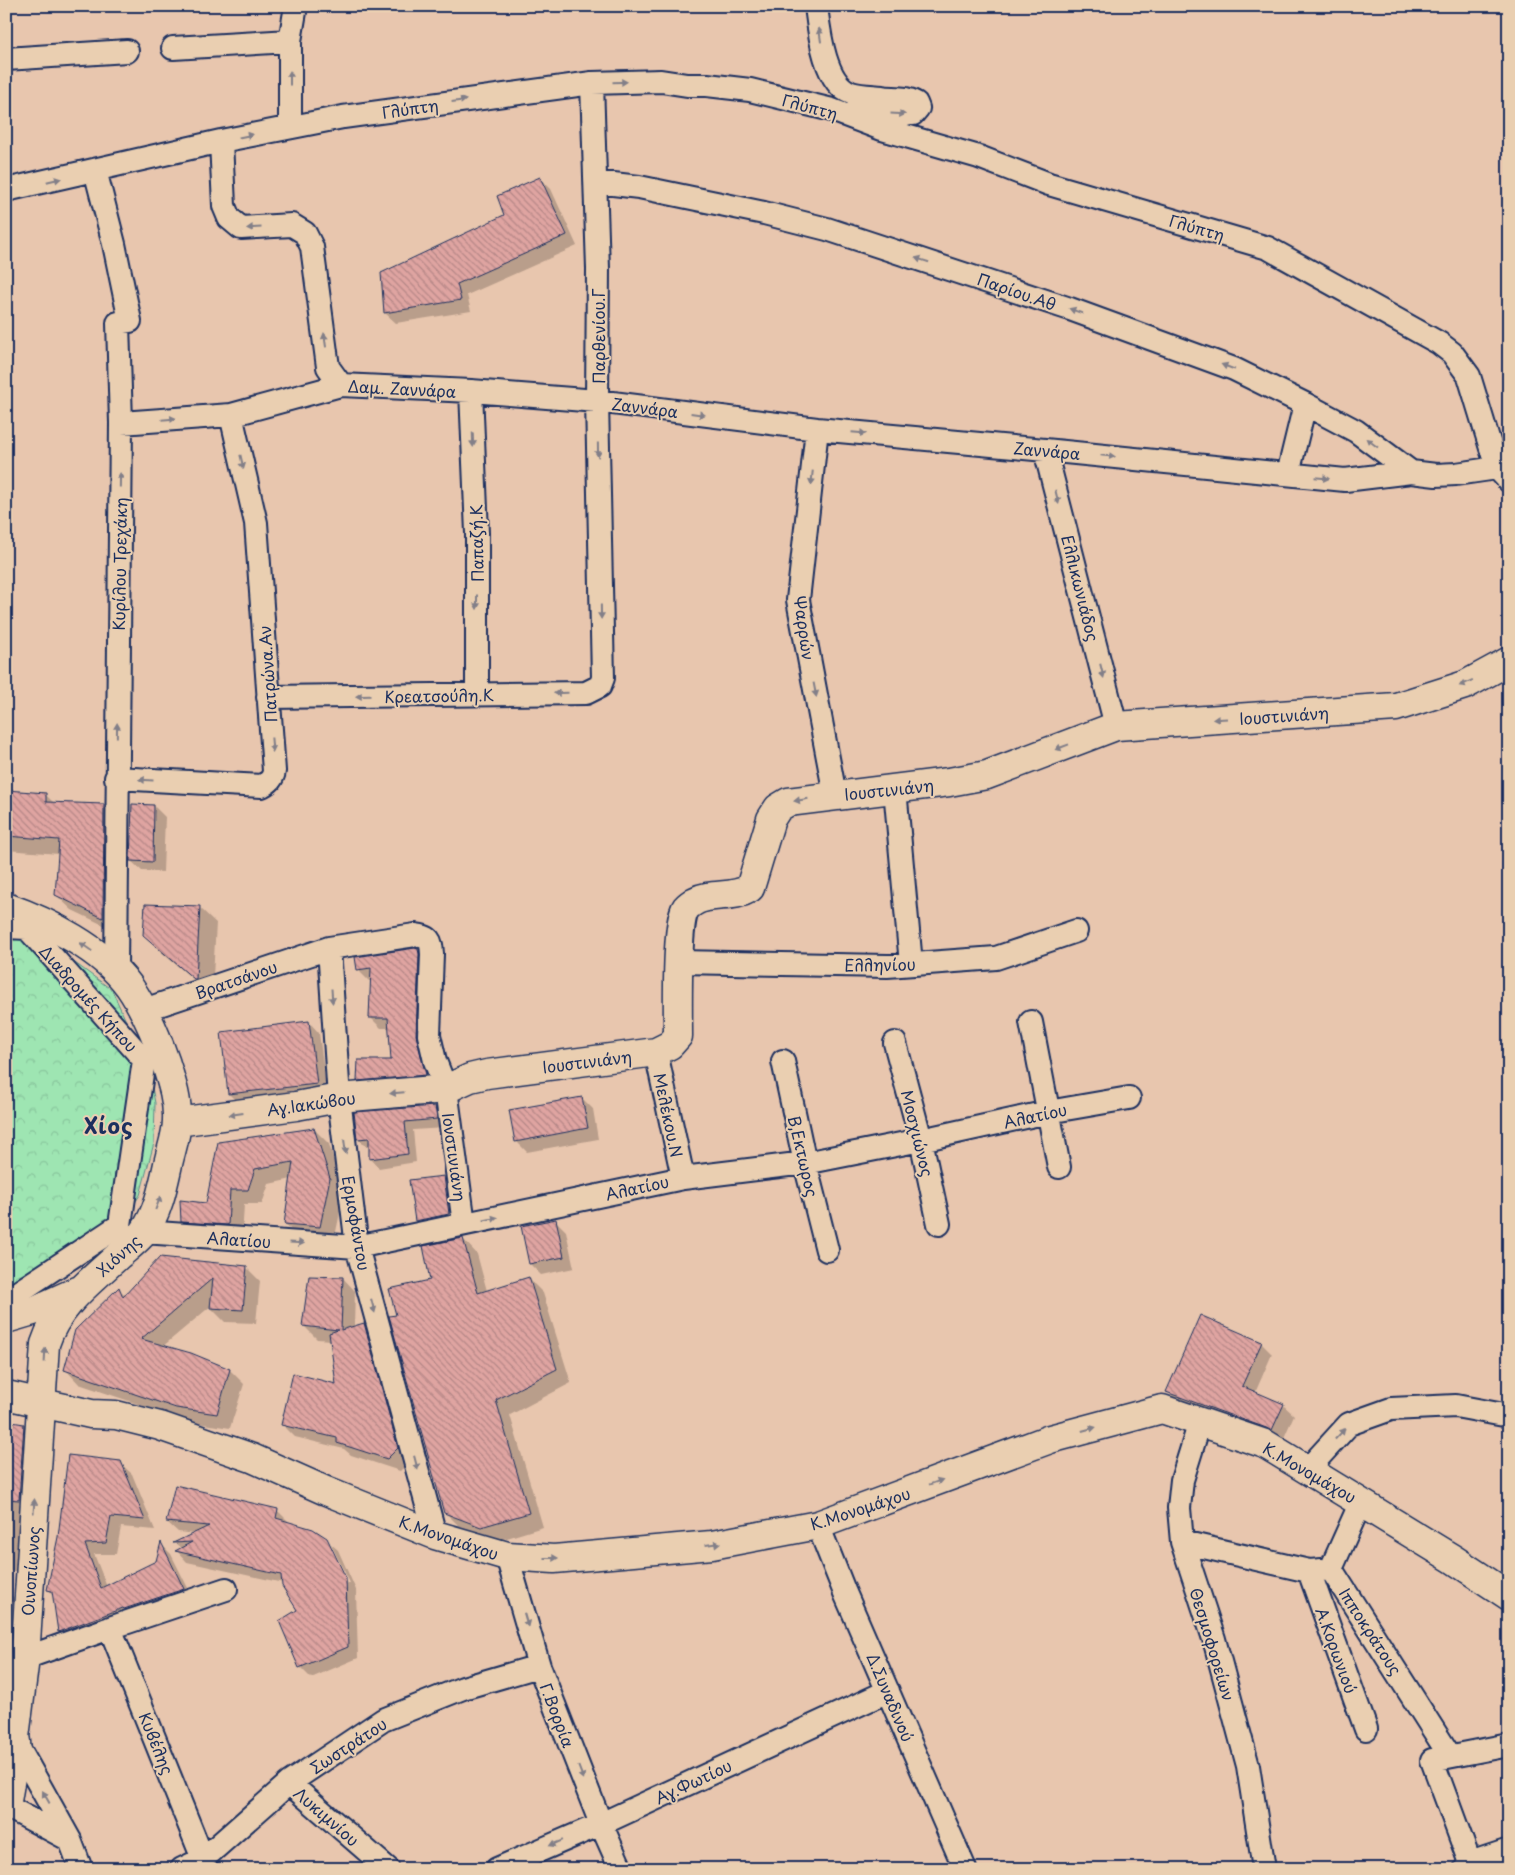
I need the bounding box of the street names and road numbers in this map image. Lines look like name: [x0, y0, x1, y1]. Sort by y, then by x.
street label: Γλύπτη: [779, 87, 841, 125]
street label: Γλύπτη: [380, 92, 440, 124]
street label: Γλύπτη: [1166, 208, 1228, 246]
street label: Παρίου.Αθ: [974, 266, 1060, 316]
street label: Παρθενίου.Γ: [586, 288, 610, 384]
street label: Δαμ. Ζαννάρα: [347, 373, 457, 403]
street label: Ζαννάρα: [610, 391, 680, 423]
street label: Ζαννάρα: [1013, 435, 1081, 465]
street label: Κυρίλου Τρεχάκη: [106, 497, 132, 631]
street label: Παπαζή.Κ: [463, 504, 489, 582]
street label: Ελλικωνιάδος: [1056, 532, 1106, 644]
street label: Ψαρρών: [789, 594, 821, 662]
street label: Πατρώνα.Αν: [252, 625, 282, 723]
street label: Κρεατσούλη.Κ: [384, 682, 494, 708]
street label: Ιουστινιάνη: [1238, 700, 1330, 730]
street label: Ιουστινιάνη: [843, 772, 935, 806]
street label: Διαδρομές Κήπου: [34, 939, 144, 1057]
street label: Ελληνίου: [844, 951, 916, 977]
street label: Βρατσάνου: [192, 954, 280, 1004]
street label: Ιουστινιάνη: [541, 1044, 633, 1078]
street label: Μελέκου.Ν: [648, 1070, 690, 1160]
street label: Αγ.Ιακώβου: [265, 1085, 357, 1121]
street label: Μοσχιώνος: [896, 1087, 940, 1179]
street label: Αλατίου: [1001, 1097, 1069, 1133]
street label: Ιονστινιάνη: [437, 1111, 473, 1203]
street label: Β,Εκτωρος: [783, 1113, 825, 1199]
street label: Αλατίου: [603, 1169, 671, 1205]
street label: Ερμοφάντου: [337, 1174, 377, 1272]
street label: Αλατίου: [206, 1225, 272, 1253]
street label: Χιόνης: [90, 1228, 146, 1282]
street label: Κ.Μονομάχου: [1259, 1436, 1361, 1508]
street label: Κ.Μονομάχου: [807, 1480, 913, 1536]
street label: Κ.Μονομάχου: [396, 1509, 502, 1565]
street label: Οινοπίωνος: [15, 1525, 45, 1617]
street label: Ιπποκράτους: [1334, 1583, 1408, 1679]
street label: Θεσμοφορείων: [1184, 1584, 1242, 1704]
street label: Α.Κορωνιού: [1310, 1604, 1364, 1696]
street label: Δ.Συναδινού: [862, 1649, 920, 1745]
street label: Γ.Βορρία: [535, 1679, 582, 1751]
street label: Κυβέλης: [134, 1708, 180, 1778]
street label: Σωστράτου: [305, 1711, 391, 1779]
street label: Αγ.Φωτίου: [651, 1753, 735, 1809]
street label: Λυκιμνίου: [289, 1781, 365, 1851]

